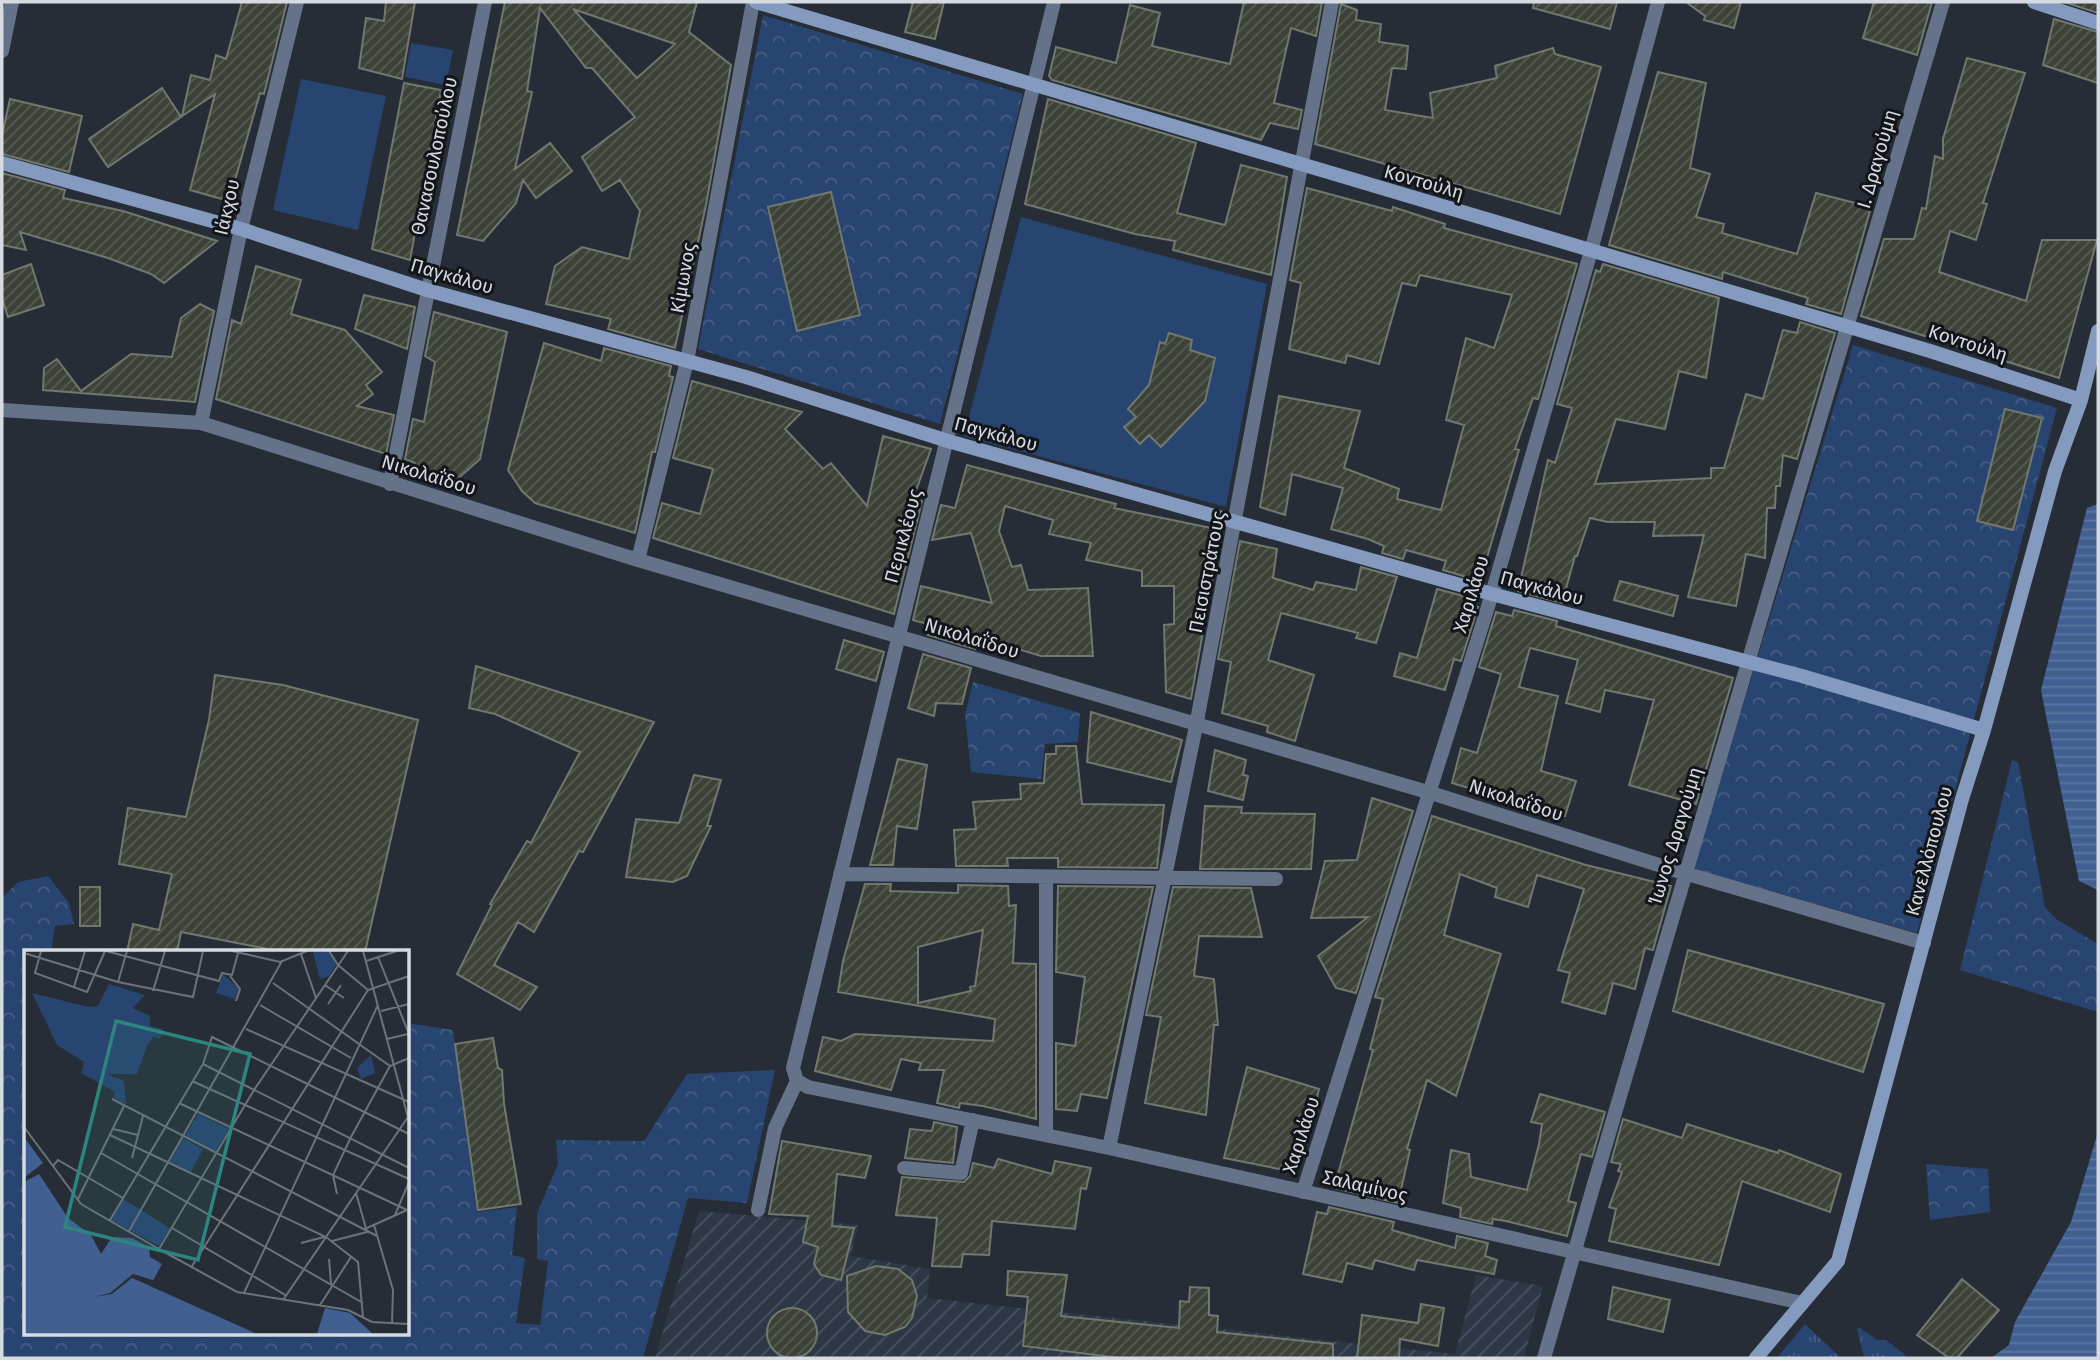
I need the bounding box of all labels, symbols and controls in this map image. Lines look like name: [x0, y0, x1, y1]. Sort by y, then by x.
street label: Θανασουλοπούλου: [406, 75, 462, 237]
street label: Ι. Δραγούμη: [1852, 107, 1902, 211]
street label: Κοντούλη: [1381, 160, 1467, 204]
street label: Ιάκχου: [209, 177, 245, 237]
street label: Κίμωνος: [665, 241, 701, 315]
street label: Παγκάλου: [408, 253, 496, 299]
street label: Κοντούλη: [1926, 319, 2010, 367]
street label: Παγκάλου: [952, 412, 1040, 456]
street label: Νικολαΐδου: [379, 450, 479, 500]
street label: Περικλέους: [879, 486, 927, 586]
street label: Πεισιστράτους: [1184, 509, 1230, 635]
street label: Χαριλάου: [1448, 553, 1494, 635]
street label: Παγκάλου: [1498, 566, 1586, 610]
street label: Νικολαΐδου: [922, 613, 1022, 663]
street label: Ίωνος Δραγούμη: [1643, 764, 1707, 908]
street label: Νικολαΐδου: [1466, 774, 1566, 826]
street label: Κανελλόπουλου: [1901, 784, 1957, 918]
inset map: [24, 950, 410, 1336]
street label: Χαριλάου: [1278, 1094, 1324, 1176]
street label: Σαλαμίνος: [1320, 1165, 1410, 1207]

